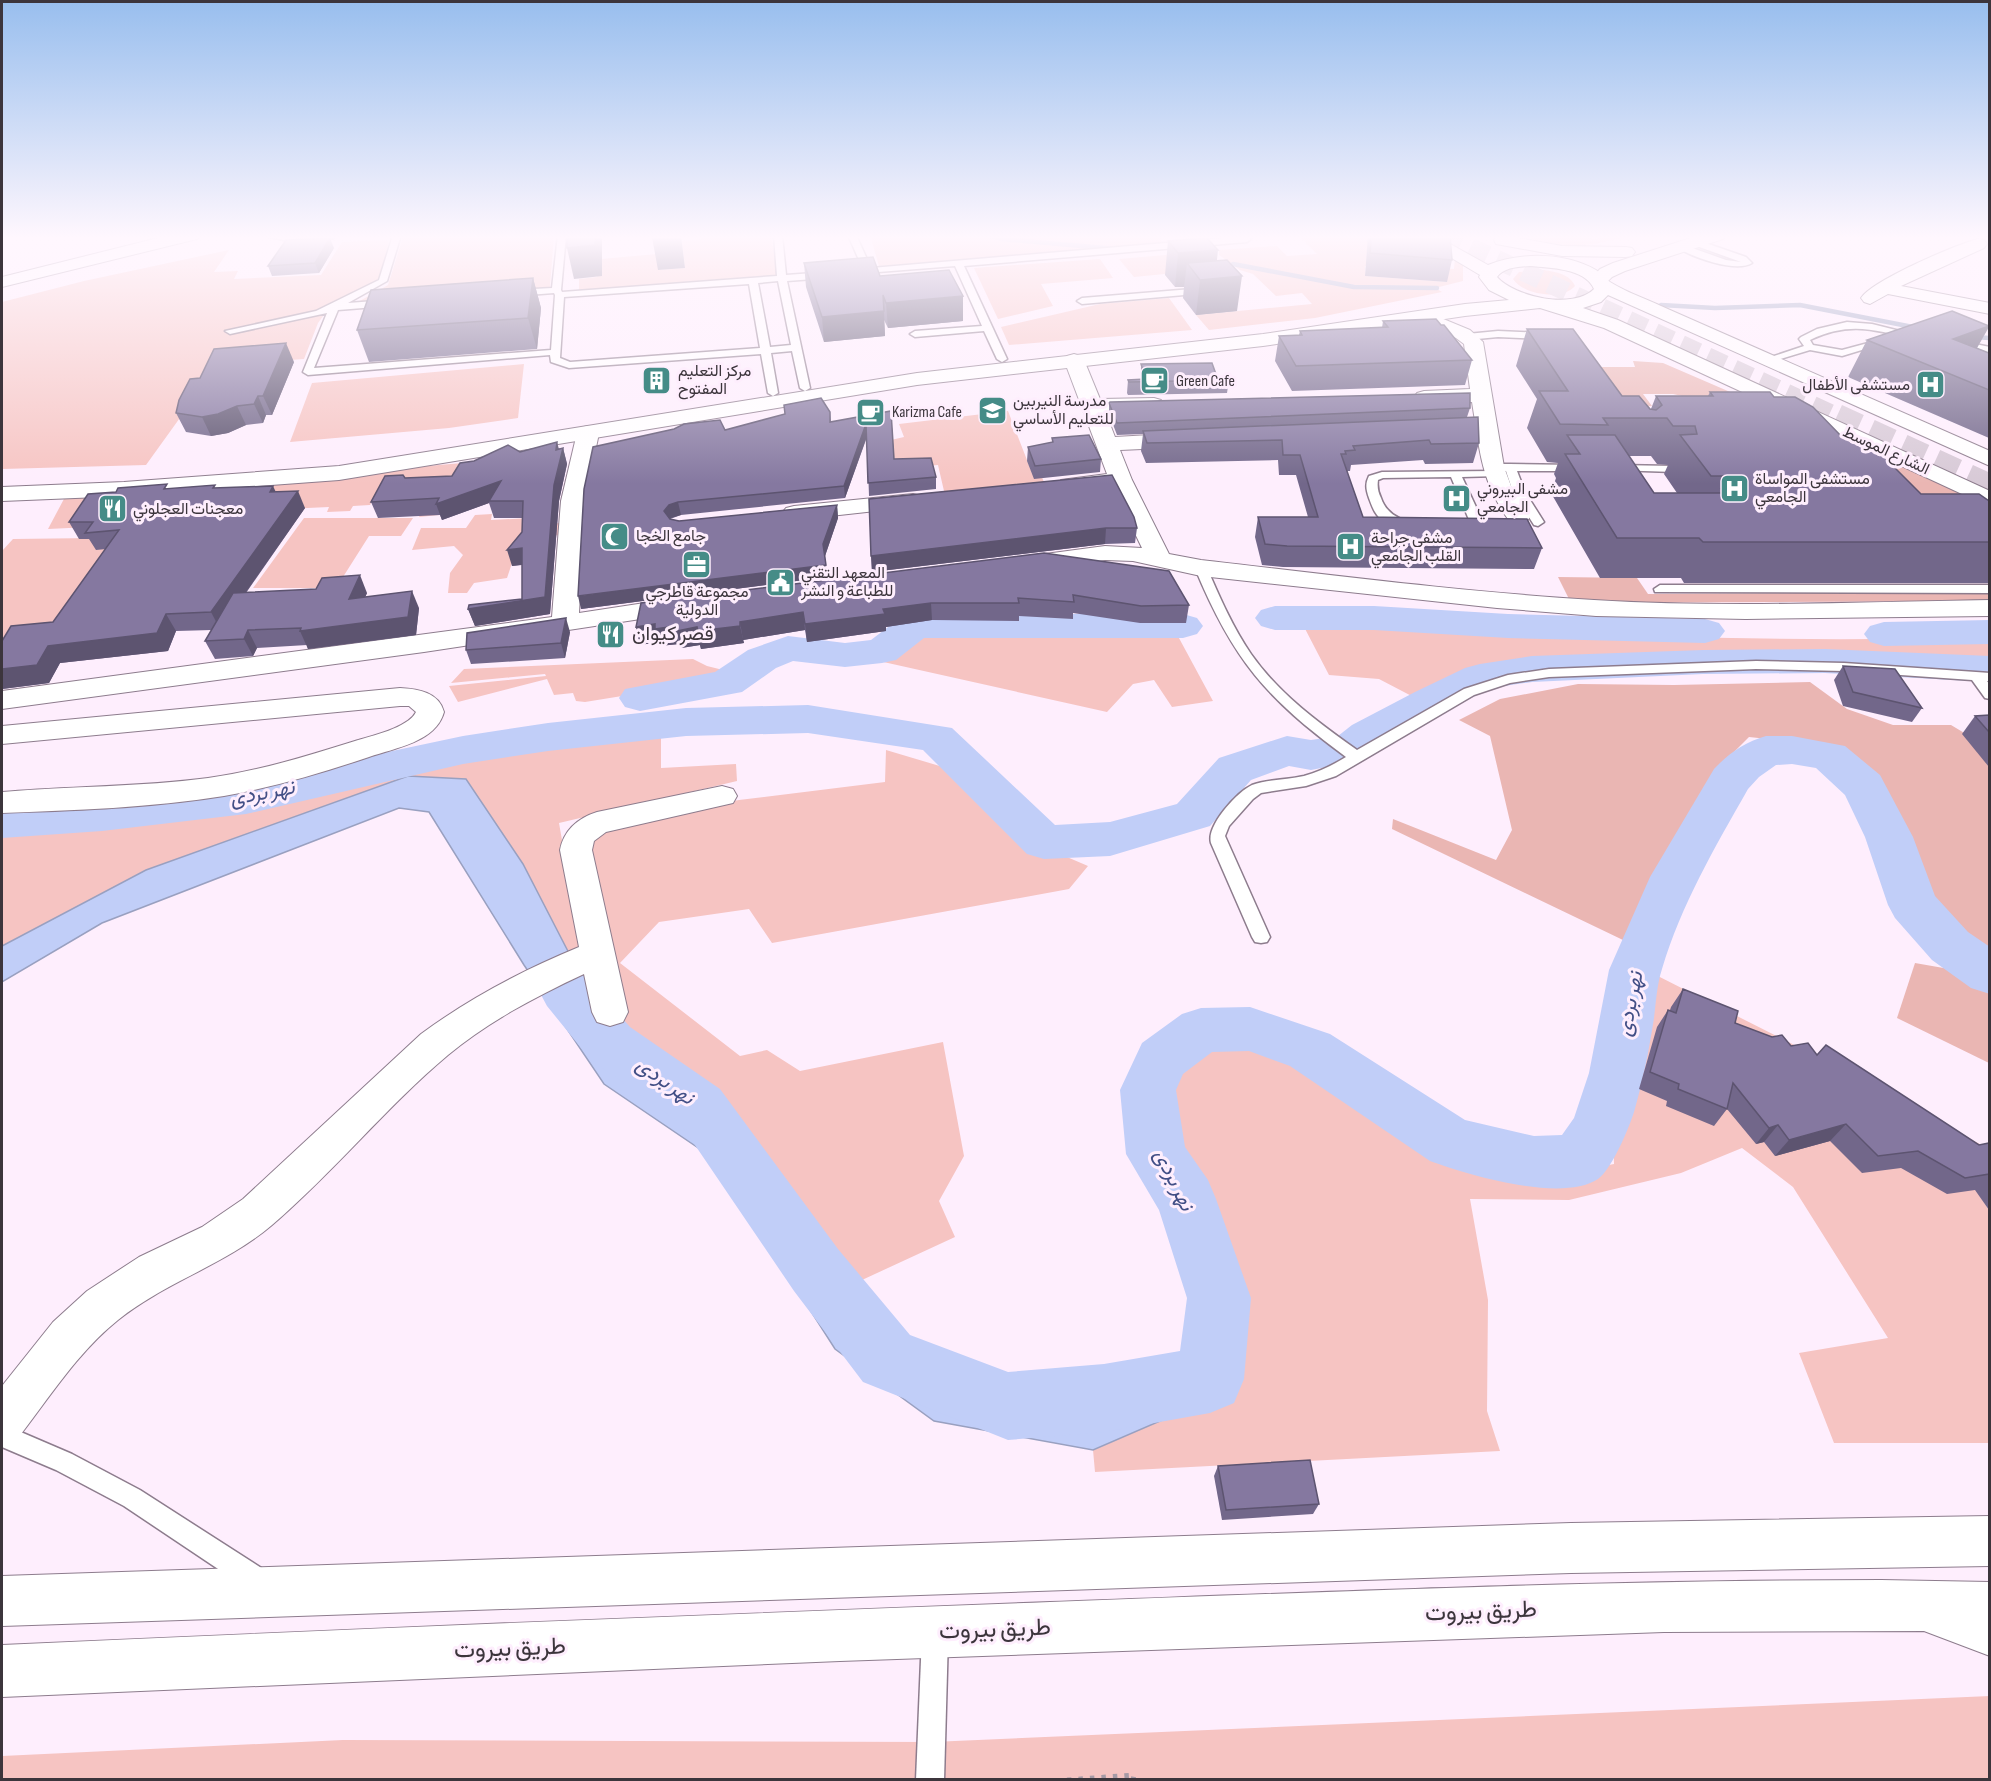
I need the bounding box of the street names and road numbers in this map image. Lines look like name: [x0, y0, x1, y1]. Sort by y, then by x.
street label: الشارع الموسط: [1839, 423, 1932, 480]
street label: طريق بيروت: [1425, 1595, 1537, 1627]
street label: طريق بيروت: [939, 1613, 1051, 1645]
street label: طريق بيروت: [454, 1632, 566, 1664]

